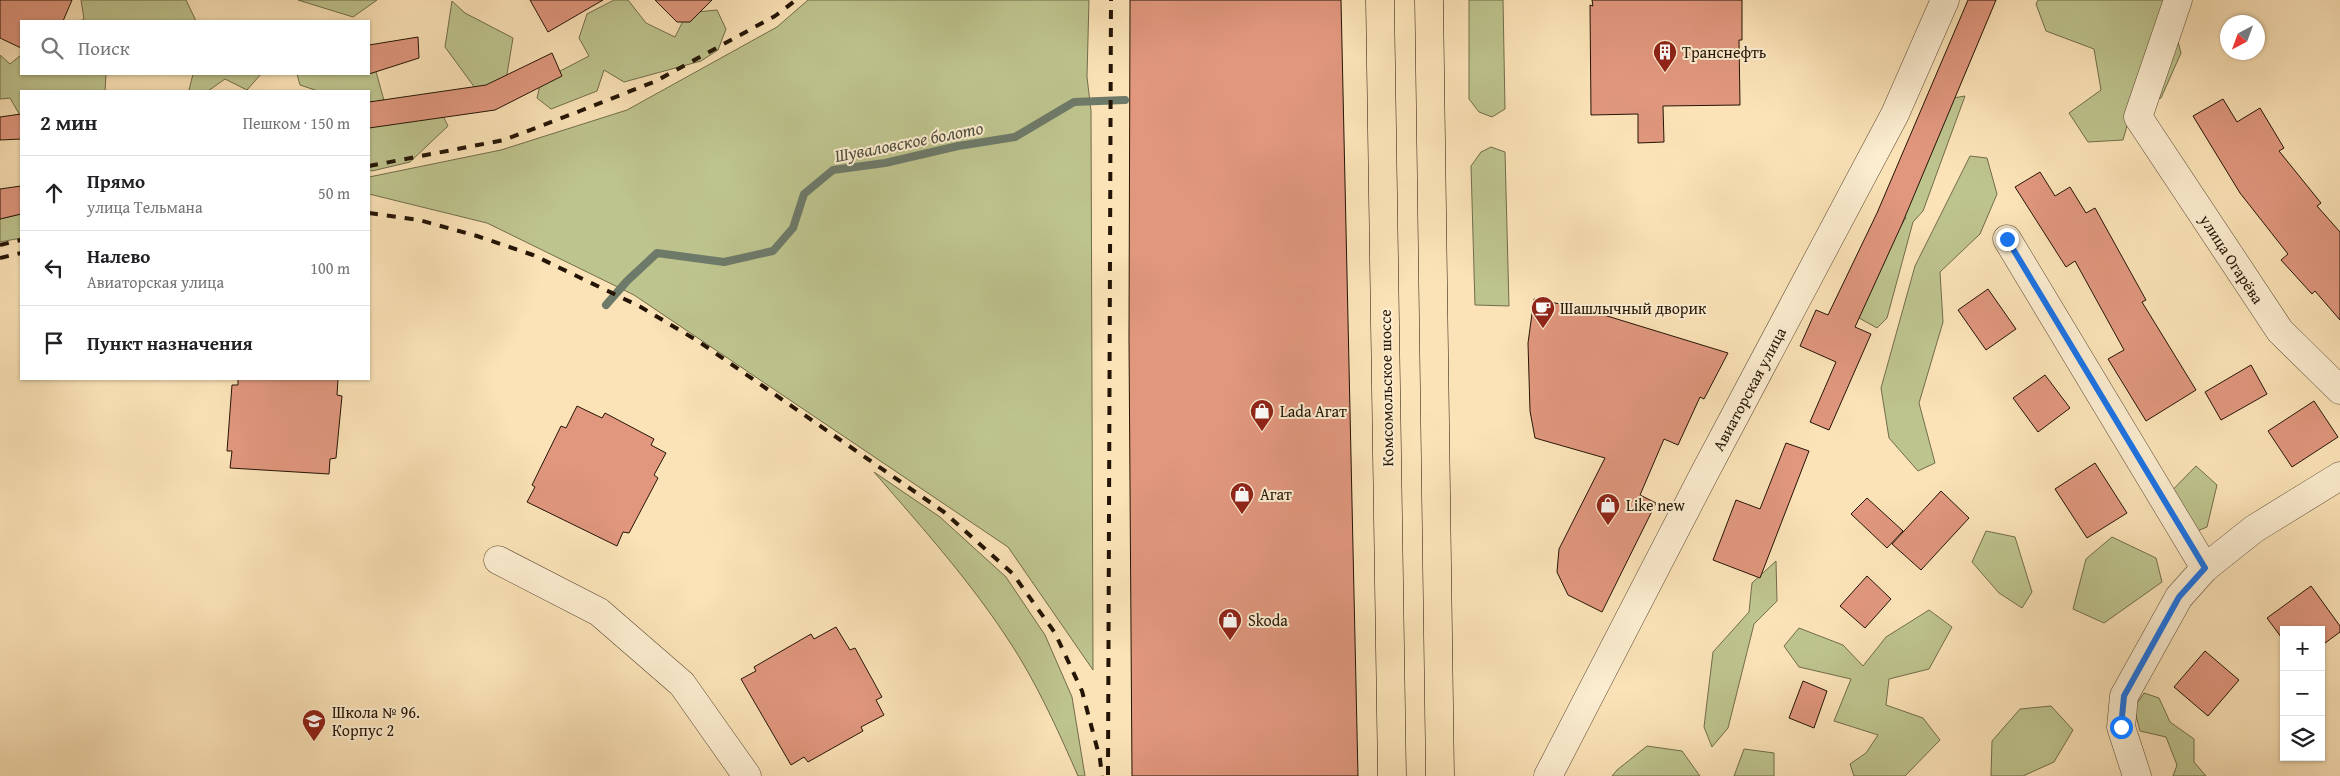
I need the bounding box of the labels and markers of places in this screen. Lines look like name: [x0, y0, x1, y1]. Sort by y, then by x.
building icon: Транснефть: [1652, 39, 1678, 73]
place label: Транснефть: [1682, 40, 1767, 64]
cafe icon: Шашлычный дворик: [1530, 295, 1556, 329]
place label: Шашлычный дворик: [1560, 296, 1707, 320]
shop icon: Lada Агат: [1249, 398, 1275, 432]
place label: Lada Агат: [1280, 399, 1347, 423]
shop icon: Агат: [1229, 481, 1255, 515]
place label: Агат: [1260, 482, 1292, 506]
shop icon: Like new: [1595, 492, 1621, 526]
place label: Like new: [1626, 493, 1686, 517]
shop icon: Skoda: [1217, 607, 1243, 641]
place label: Skoda: [1248, 608, 1288, 632]
place label: Школа № 96. Корпус 2: [332, 700, 420, 742]
school or university icon: Школа № 96. Корпус 2: [301, 708, 327, 742]

